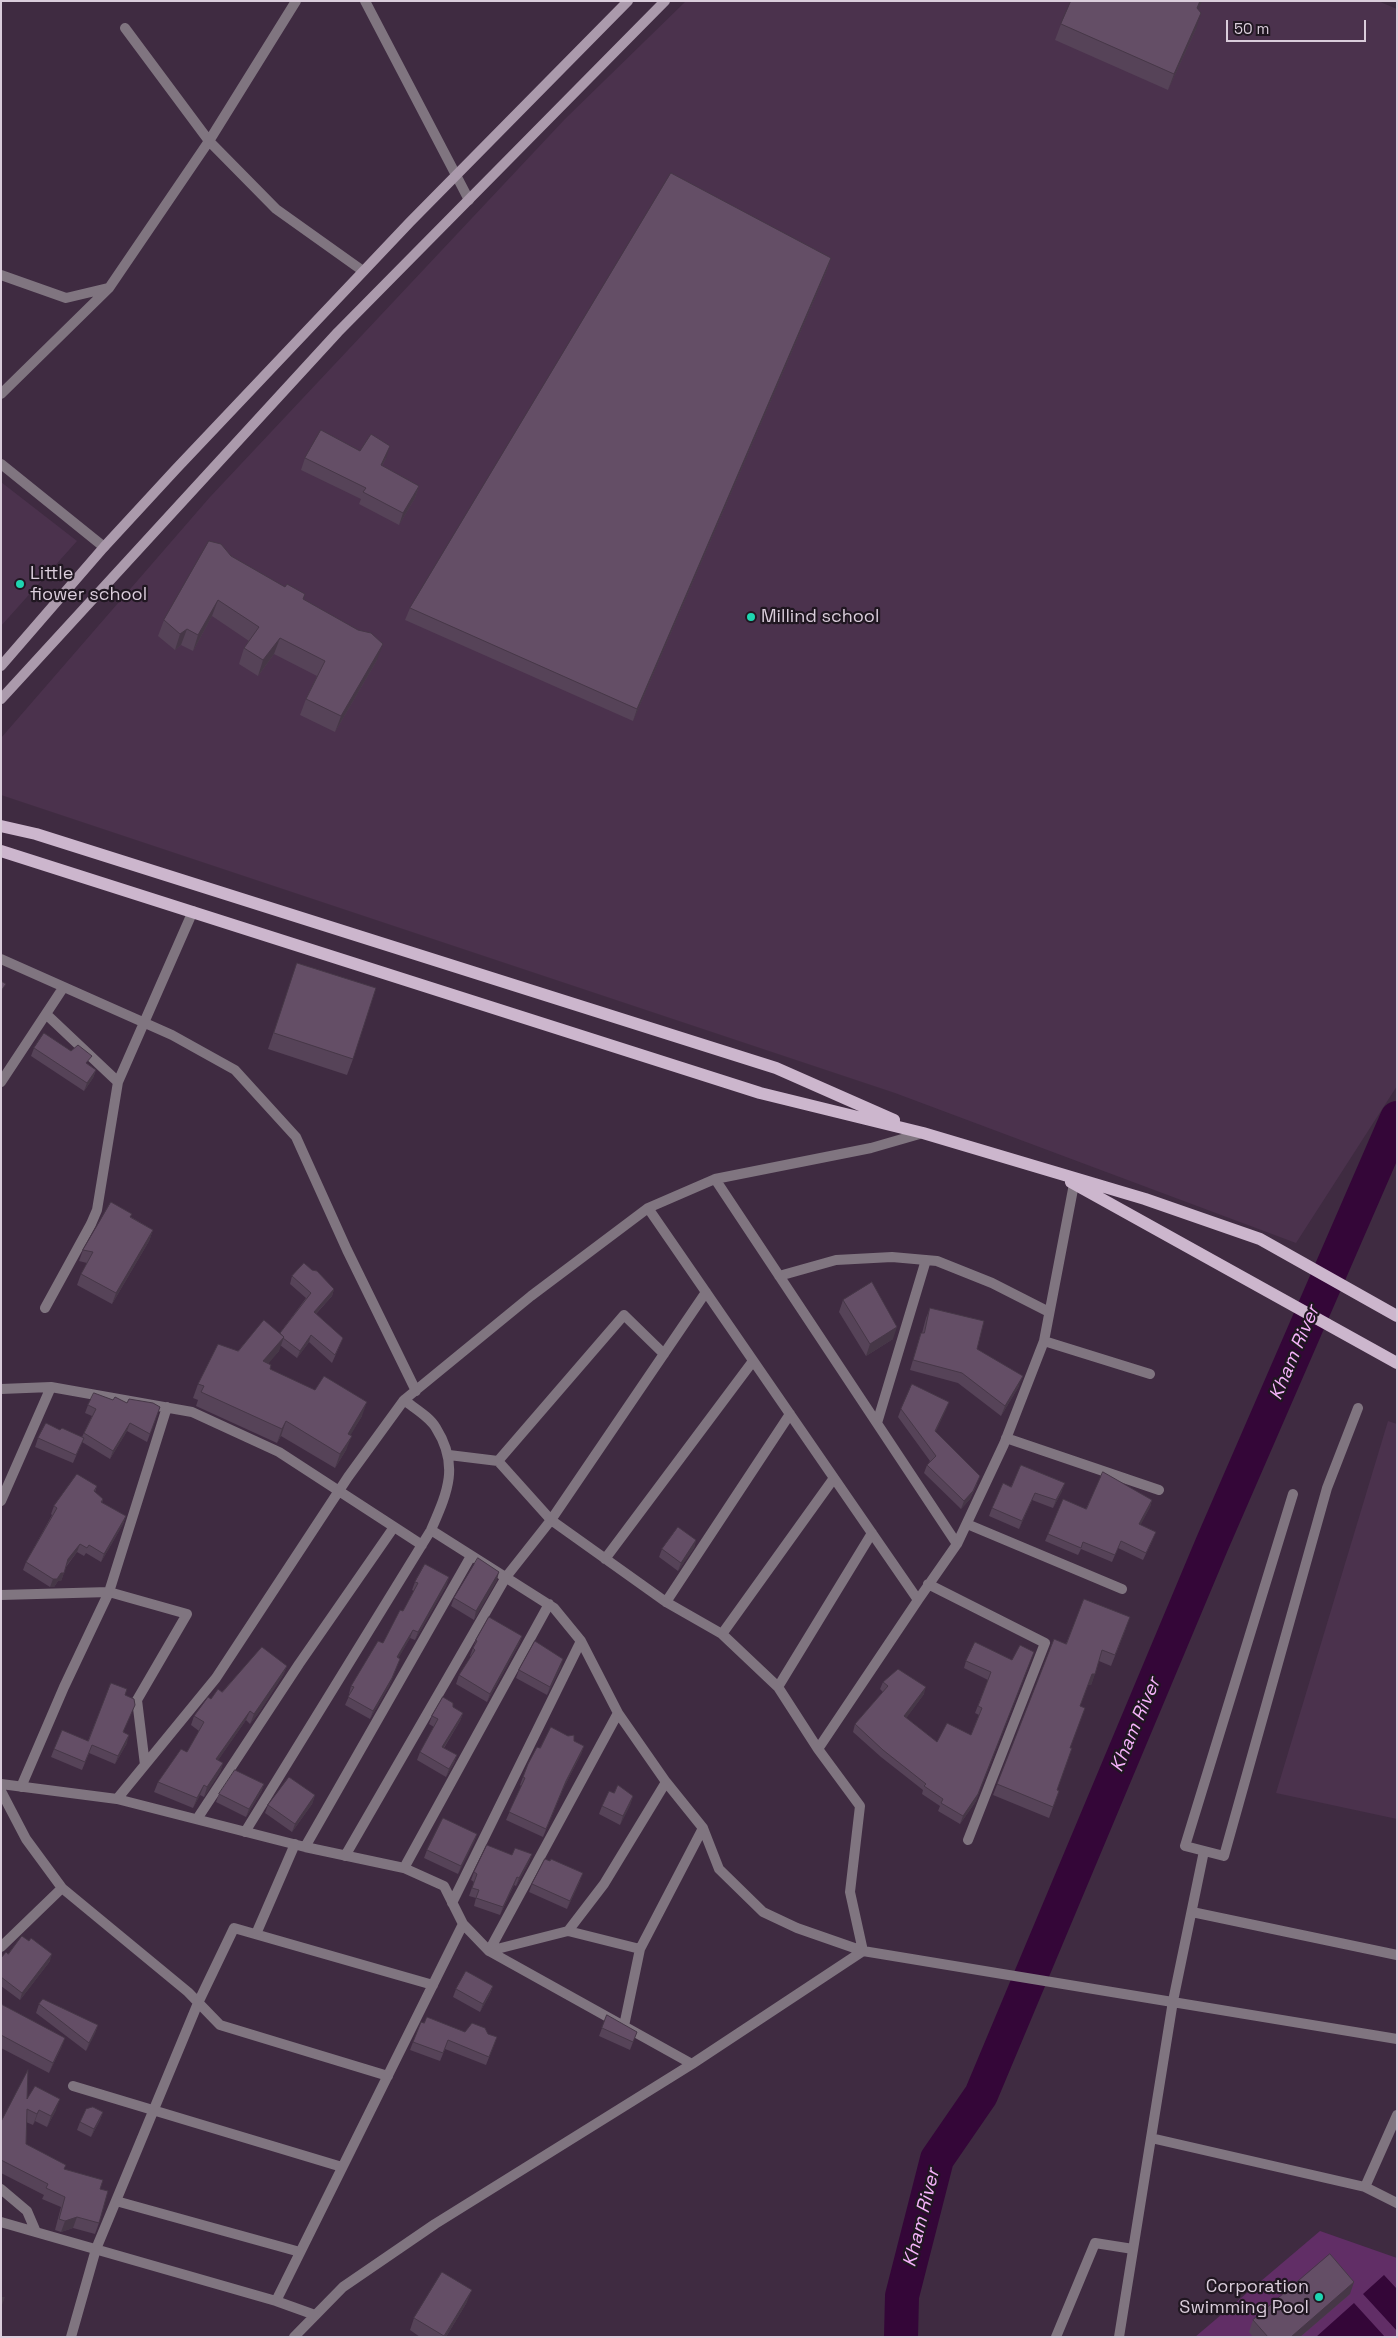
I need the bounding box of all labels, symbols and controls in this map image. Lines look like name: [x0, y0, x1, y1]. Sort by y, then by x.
scale bar: [1228, 10, 1368, 42]
text: 50 m: [1234, 19, 1269, 38]
place label: Little fiower school: [30, 563, 147, 606]
marker: Little fiower school: [14, 578, 26, 590]
place label: Millind school: [761, 606, 879, 628]
marker: Millind school: [745, 611, 757, 623]
water label: Kham River: [1265, 1302, 1325, 1404]
water label: Kham River: [1106, 1674, 1166, 1776]
water label: Kham River: [899, 2167, 945, 2269]
place label: Corporation Swimming Pool: [1179, 2276, 1309, 2318]
marker: Corporation Swimming Pool: [1313, 2291, 1325, 2303]

